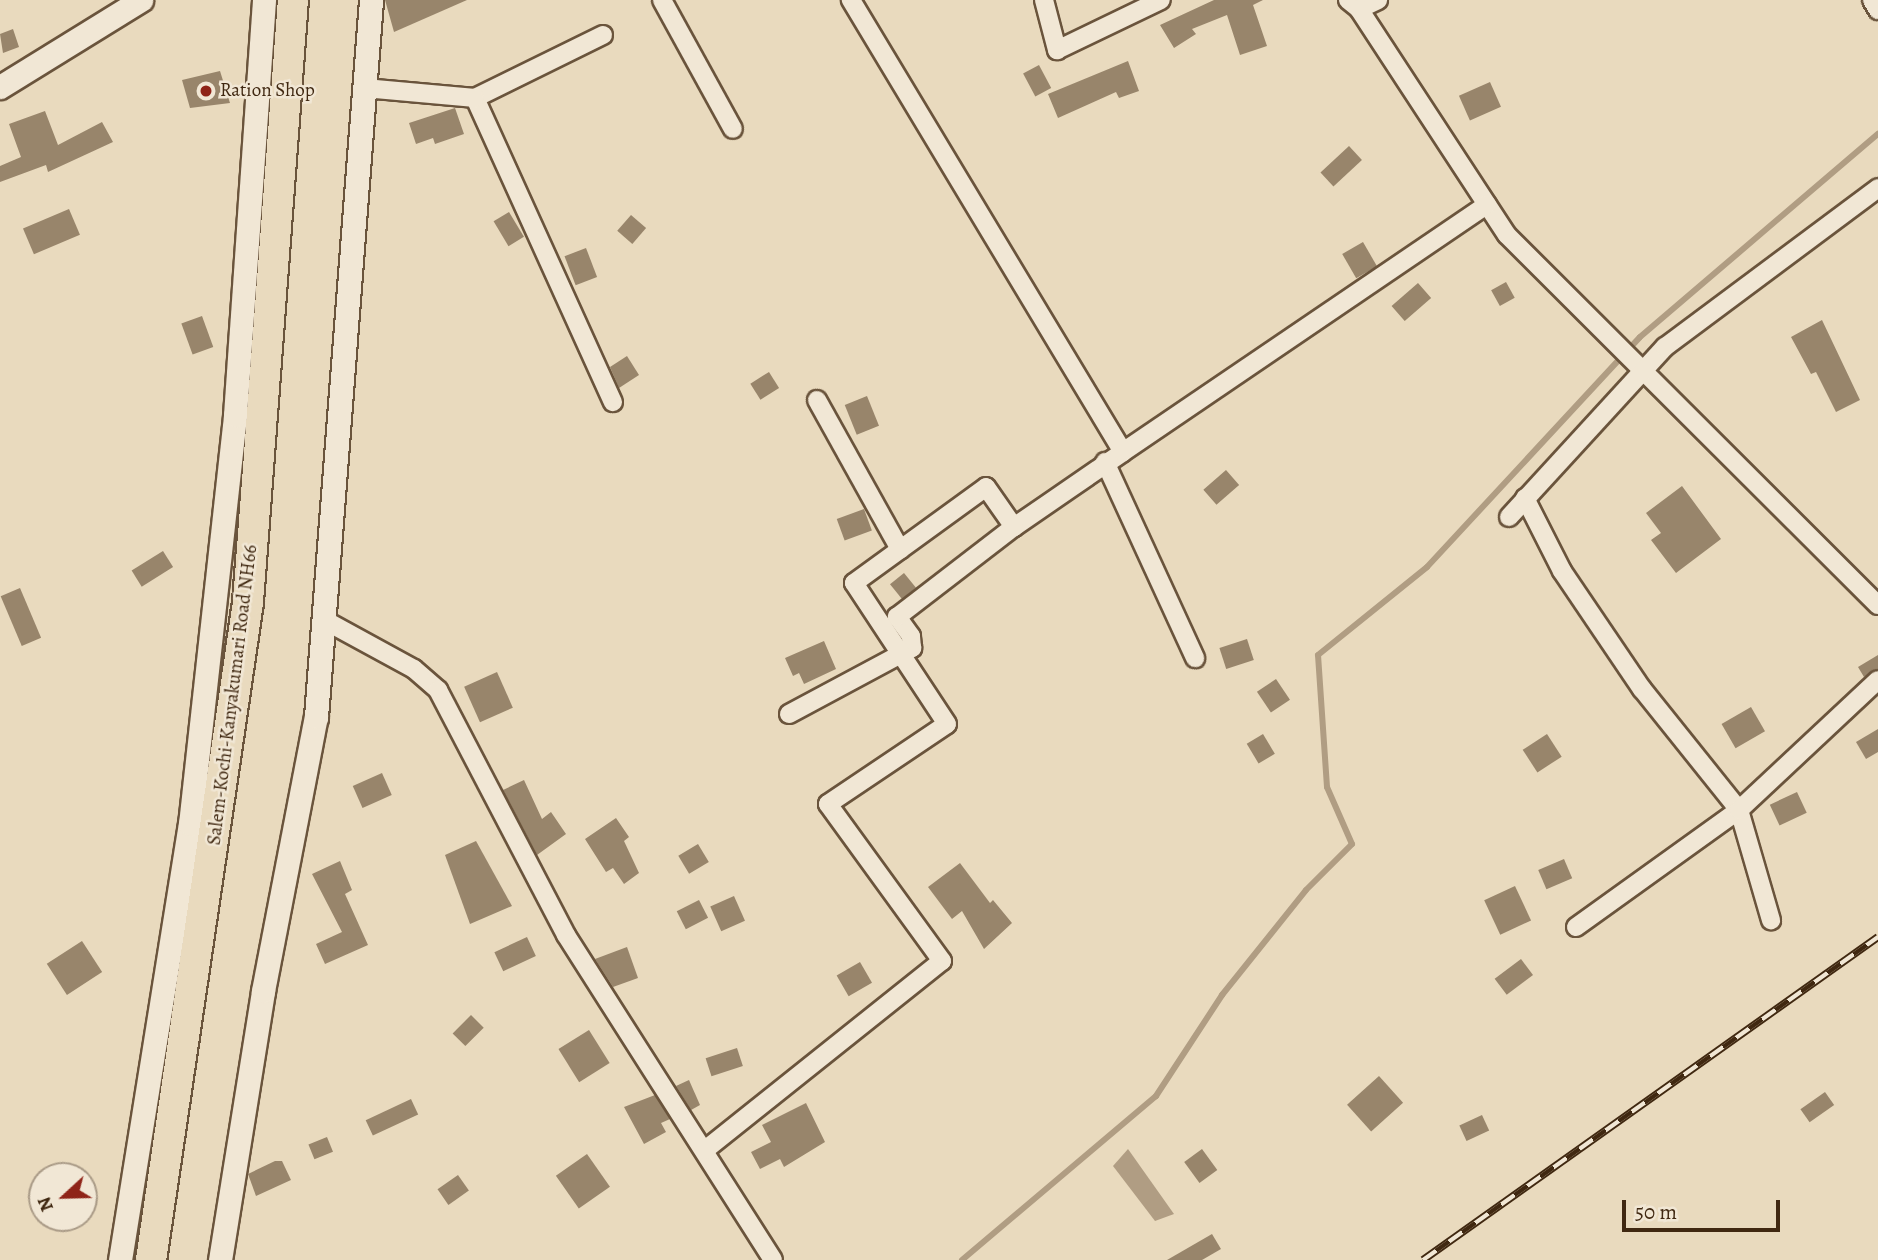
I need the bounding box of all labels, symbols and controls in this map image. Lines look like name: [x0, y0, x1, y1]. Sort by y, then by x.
place label: Ration Shop: [220, 80, 315, 102]
marker: Ration Shop: [198, 83, 214, 99]
street label: Salem-Kochi-Kanyakumari Road NH66: [203, 543, 263, 847]
north arrow: [28, 1162, 98, 1232]
scale bar: [1626, 1186, 1784, 1230]
text: N: [31, 1193, 60, 1215]
text: 50 m: [1635, 1198, 1677, 1226]

